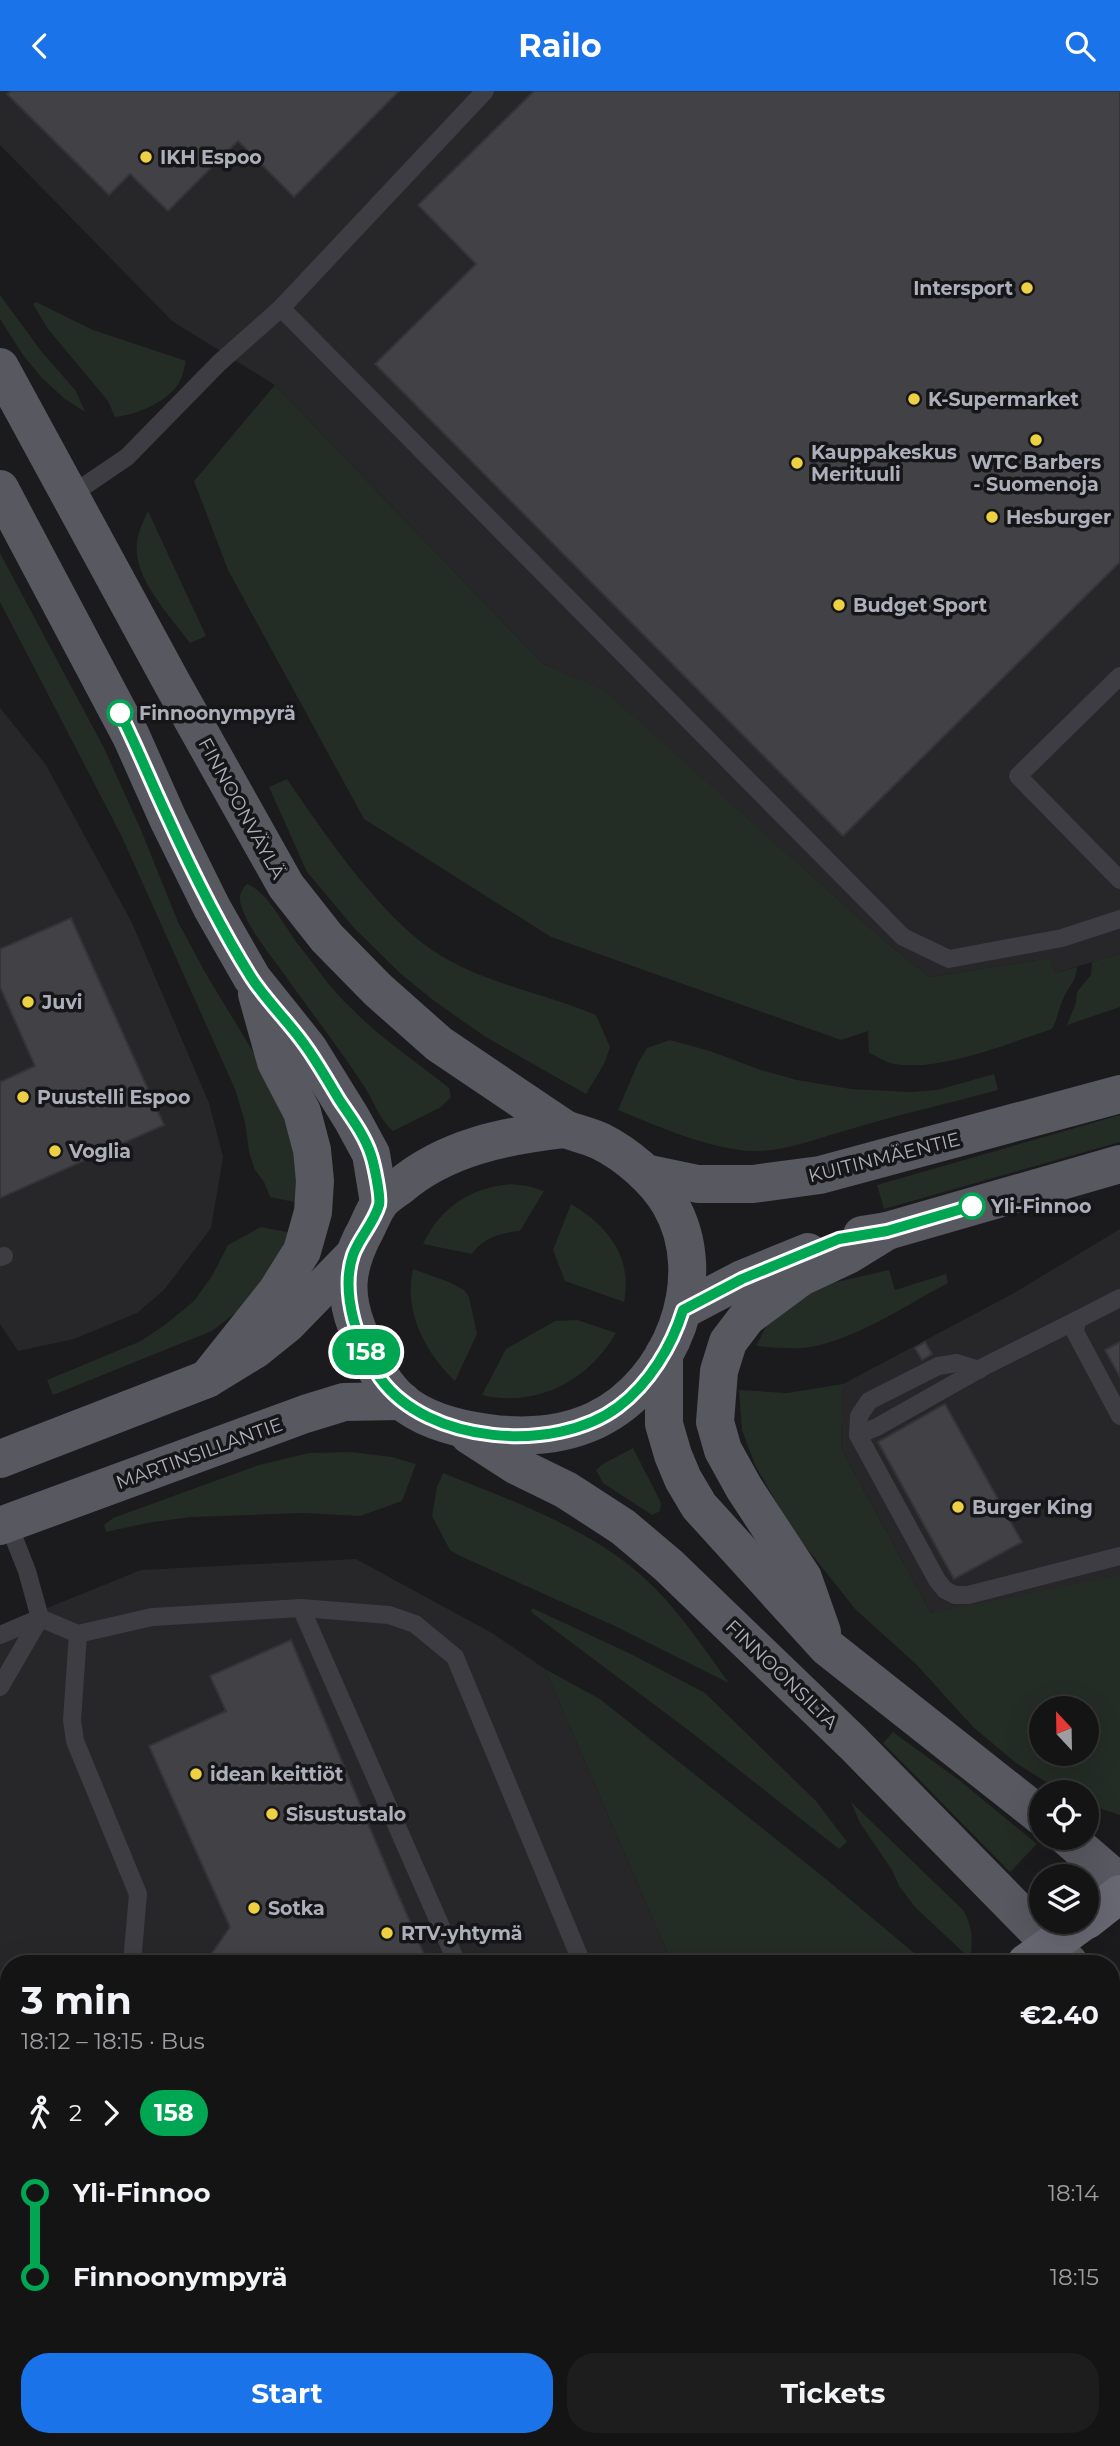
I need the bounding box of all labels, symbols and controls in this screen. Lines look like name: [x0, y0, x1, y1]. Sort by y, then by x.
text: Railo: [518, 26, 602, 65]
icon: back: [21, 27, 59, 65]
icon: search: [1061, 27, 1099, 65]
place label: IKH Espoo: [160, 146, 262, 169]
marker: IKH Espoo: [138, 149, 154, 165]
place label: Intersport: [913, 277, 1013, 300]
marker: Intersport: [1019, 280, 1035, 296]
place label: K-Supermarket: [928, 388, 1079, 411]
marker: K-Supermarket: [906, 391, 922, 407]
marker: WTC Barbers - Suomenoja: [1028, 432, 1044, 448]
place label: Kauppakeskus Merituuli: [811, 441, 957, 486]
place label: WTC Barbers - Suomenoja: [971, 451, 1101, 496]
marker: Kauppakeskus Merituuli: [789, 455, 805, 471]
place label: Hesburger: [1006, 506, 1111, 529]
marker: Hesburger: [984, 509, 1000, 525]
place label: Budget Sport: [853, 594, 987, 617]
marker: Budget Sport: [831, 597, 847, 613]
marker: Finnoonympyrä: [107, 700, 133, 726]
place label: Finnoonympyrä: [139, 702, 296, 725]
street label: FINNOONVÄYLÄ: [193, 734, 290, 883]
place label: Juvi: [41, 991, 83, 1014]
marker: Juvi: [20, 994, 36, 1010]
place label: Puustelli Espoo: [37, 1086, 190, 1109]
marker: Puustelli Espoo: [15, 1089, 31, 1105]
street label: KUITINMÄENTIE: [806, 1128, 962, 1187]
place label: Voglia: [68, 1140, 131, 1163]
marker: Voglia: [47, 1143, 63, 1159]
marker: Yli-Finnoo: [959, 1193, 985, 1219]
place label: Yli-Finnoo: [990, 1195, 1092, 1218]
line badge: 158: [326, 1329, 406, 1375]
text: 158: [346, 1337, 386, 1366]
street label: MARTINSILLANTIE: [113, 1413, 286, 1494]
place label: Burger King: [972, 1496, 1093, 1519]
marker: Burger King: [950, 1499, 966, 1515]
street label: FINNOONSILTA: [721, 1615, 843, 1734]
north arrow: [1029, 1696, 1099, 1766]
map controls: [1029, 1696, 1099, 1934]
place label: idean keittiöt: [210, 1763, 343, 1786]
marker: idean keittiöt: [188, 1766, 204, 1782]
button: locate: [1029, 1780, 1099, 1850]
place label: Sisustustalo: [286, 1803, 406, 1826]
marker: Sisustustalo: [264, 1806, 280, 1822]
button: layers: [1029, 1864, 1099, 1934]
place label: Sotka: [268, 1897, 325, 1920]
marker: Sotka: [246, 1900, 262, 1916]
place label: RTV-yhtymä: [401, 1922, 523, 1945]
marker: RTV-yhtymä: [379, 1925, 395, 1941]
text: 3 min: [21, 1977, 132, 2024]
text: €2.40: [1020, 1999, 1099, 2031]
text: 18:12 – 18:15 · Bus: [21, 2027, 205, 2055]
icon: walk: [21, 2094, 59, 2132]
icon: forward: [92, 2094, 130, 2132]
text: 158: [154, 2098, 194, 2127]
text: 2: [69, 2099, 82, 2127]
text: Yli-Finnoo: [73, 2177, 211, 2209]
text: 18:14: [1048, 2179, 1099, 2207]
text: Finnoonympyrä: [73, 2261, 287, 2293]
text: 18:15: [1050, 2263, 1099, 2291]
button: Start: [21, 2353, 553, 2433]
button: Tickets: [567, 2353, 1099, 2433]

